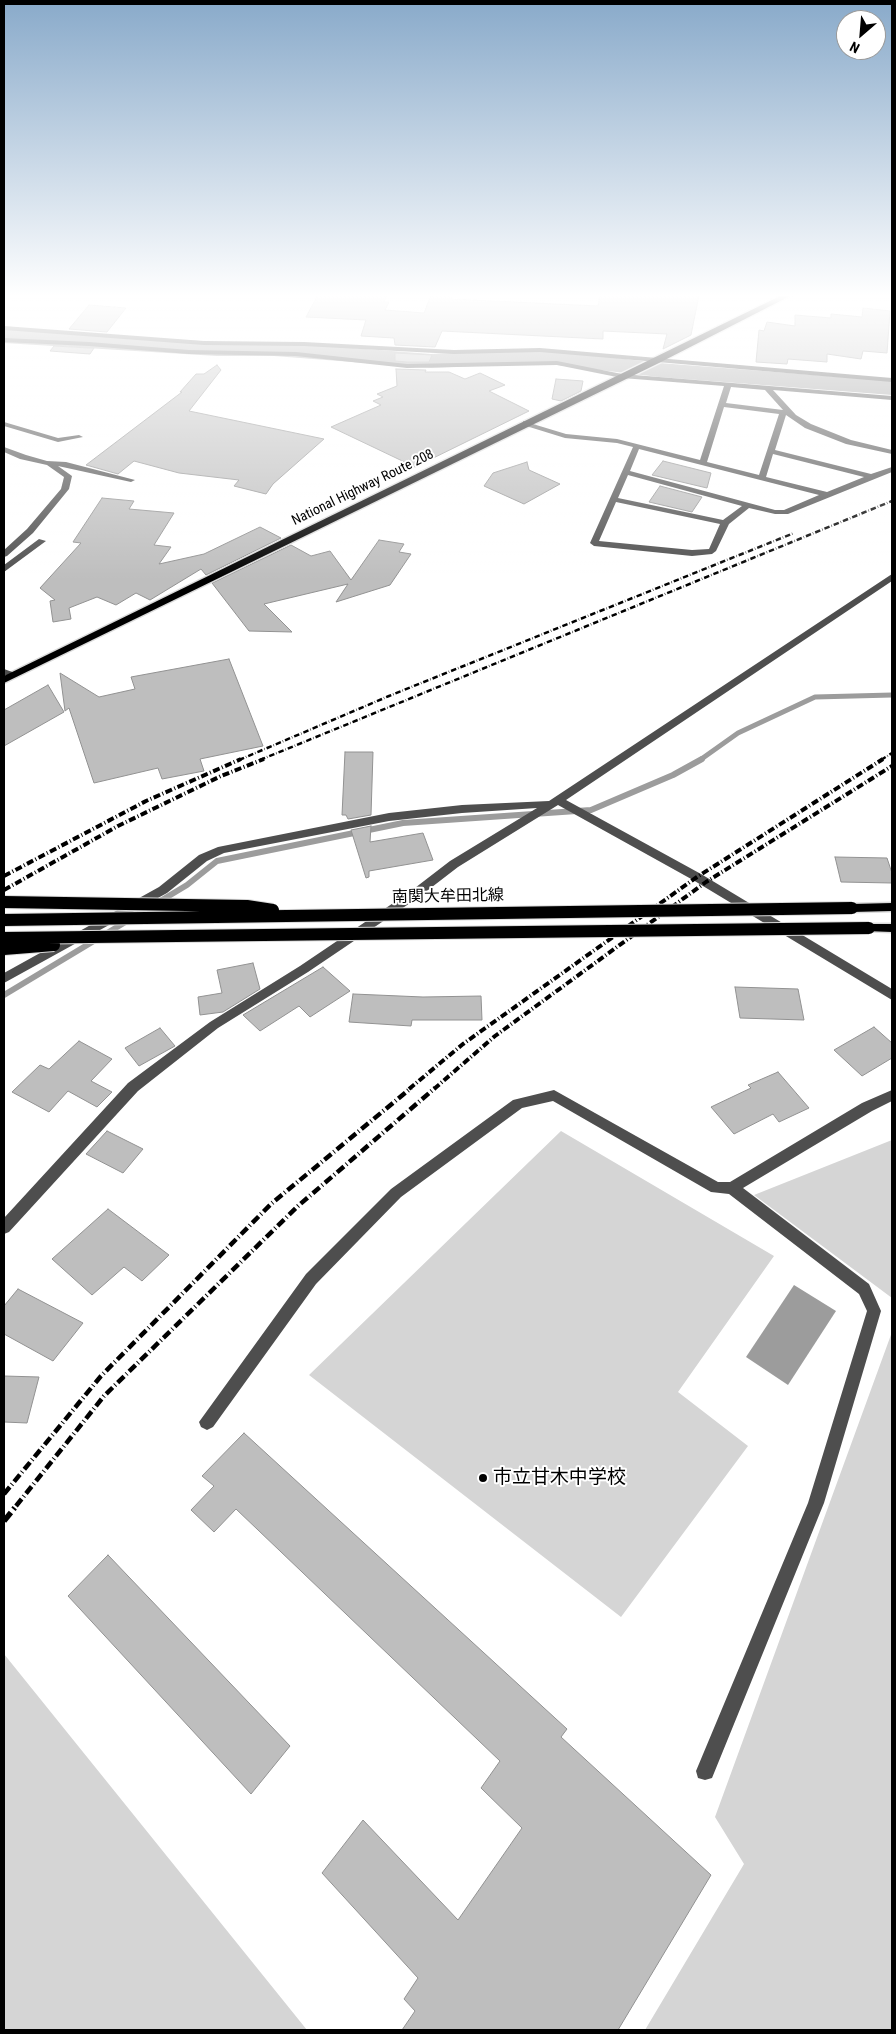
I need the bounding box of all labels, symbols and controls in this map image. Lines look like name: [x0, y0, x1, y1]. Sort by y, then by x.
north arrow: [836, 10, 886, 60]
text: N: [847, 38, 862, 57]
street label: National Highway Route 208: [289, 446, 437, 530]
street label: 南関大牟田北線: [392, 886, 504, 908]
place label: 市立甘木中学校: [493, 1467, 626, 1489]
marker: 市立甘木中学校: [477, 1472, 489, 1484]

